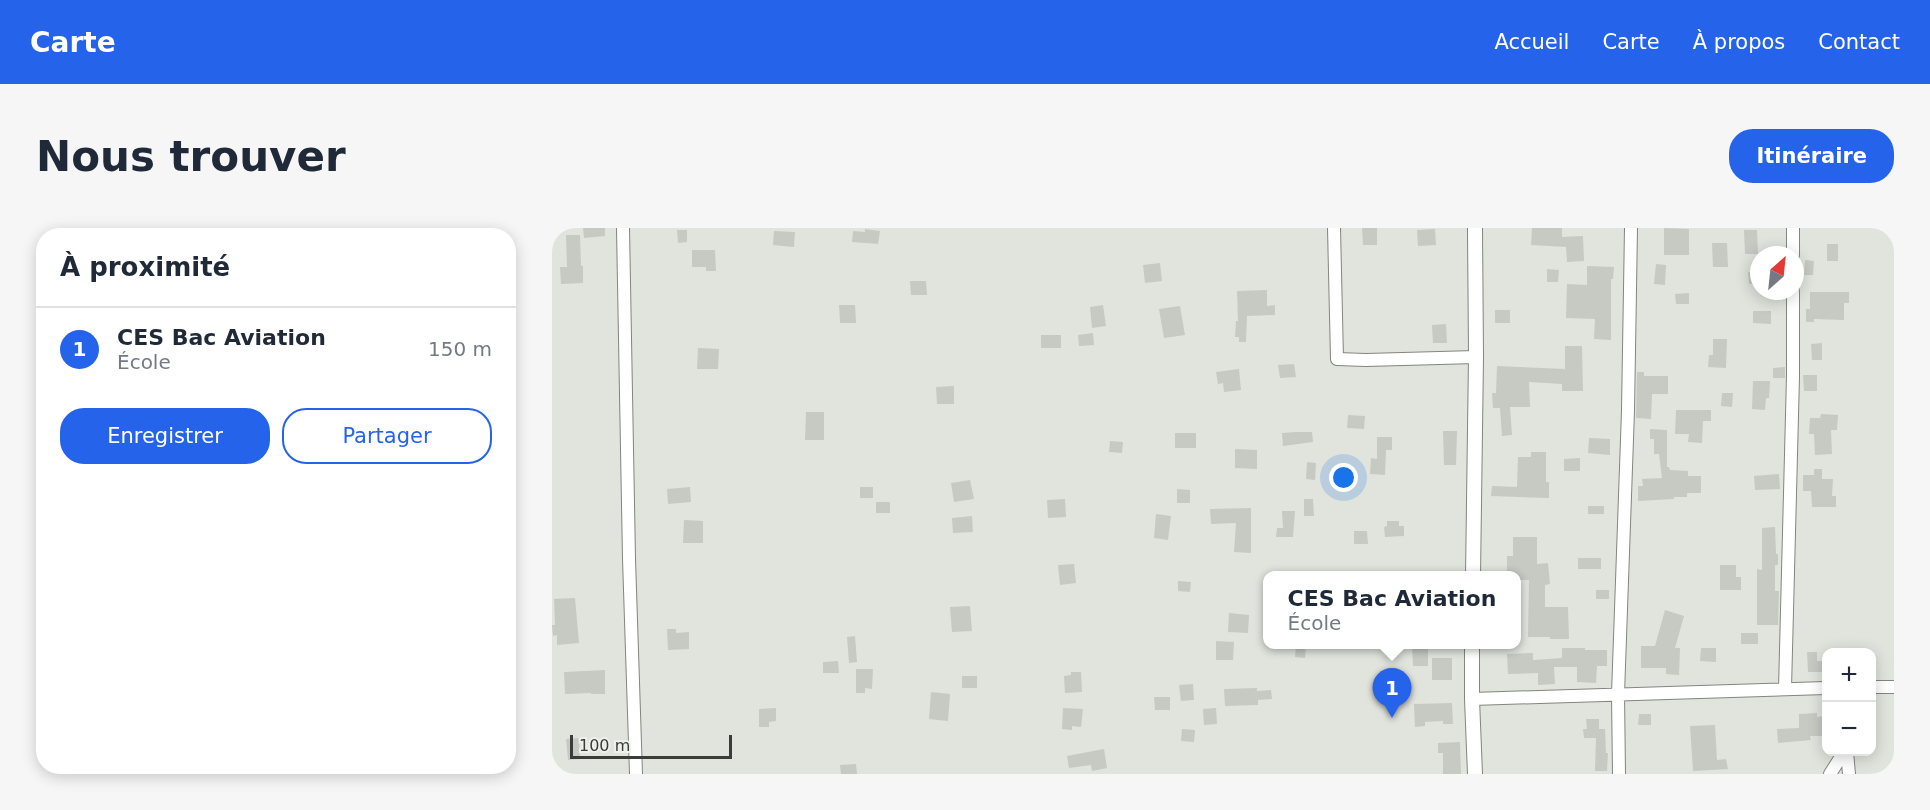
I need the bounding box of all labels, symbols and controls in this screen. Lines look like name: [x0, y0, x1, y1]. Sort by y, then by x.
text: Carte: [30, 26, 116, 59]
text: Accueil: [1494, 30, 1569, 54]
text: Carte: [1602, 30, 1660, 54]
text: À propos: [1693, 30, 1785, 54]
text: Contact: [1818, 30, 1900, 54]
button: Itinéraire: [1729, 129, 1894, 183]
text: Nous trouver: [36, 132, 346, 181]
north arrow: [1750, 246, 1804, 300]
text: À proximité: [60, 252, 230, 282]
text: CES Bac Aviation: [117, 325, 326, 350]
text: 1: [73, 337, 86, 361]
text: 150 m: [428, 337, 492, 361]
text: École: [117, 350, 171, 374]
button: Enregistrer: [60, 408, 270, 464]
button: Partager: [282, 408, 492, 464]
your location: [1329, 463, 1358, 492]
popup: [1263, 571, 1521, 649]
text: CES Bac Aviation: [1288, 586, 1496, 611]
text: École: [1288, 611, 1341, 635]
map controls: [1822, 648, 1876, 756]
button: +: [1822, 648, 1876, 702]
pin: 1: [1372, 668, 1412, 718]
button: −: [1822, 702, 1876, 756]
scale bar: [570, 732, 732, 760]
text: 100 m: [579, 736, 630, 755]

